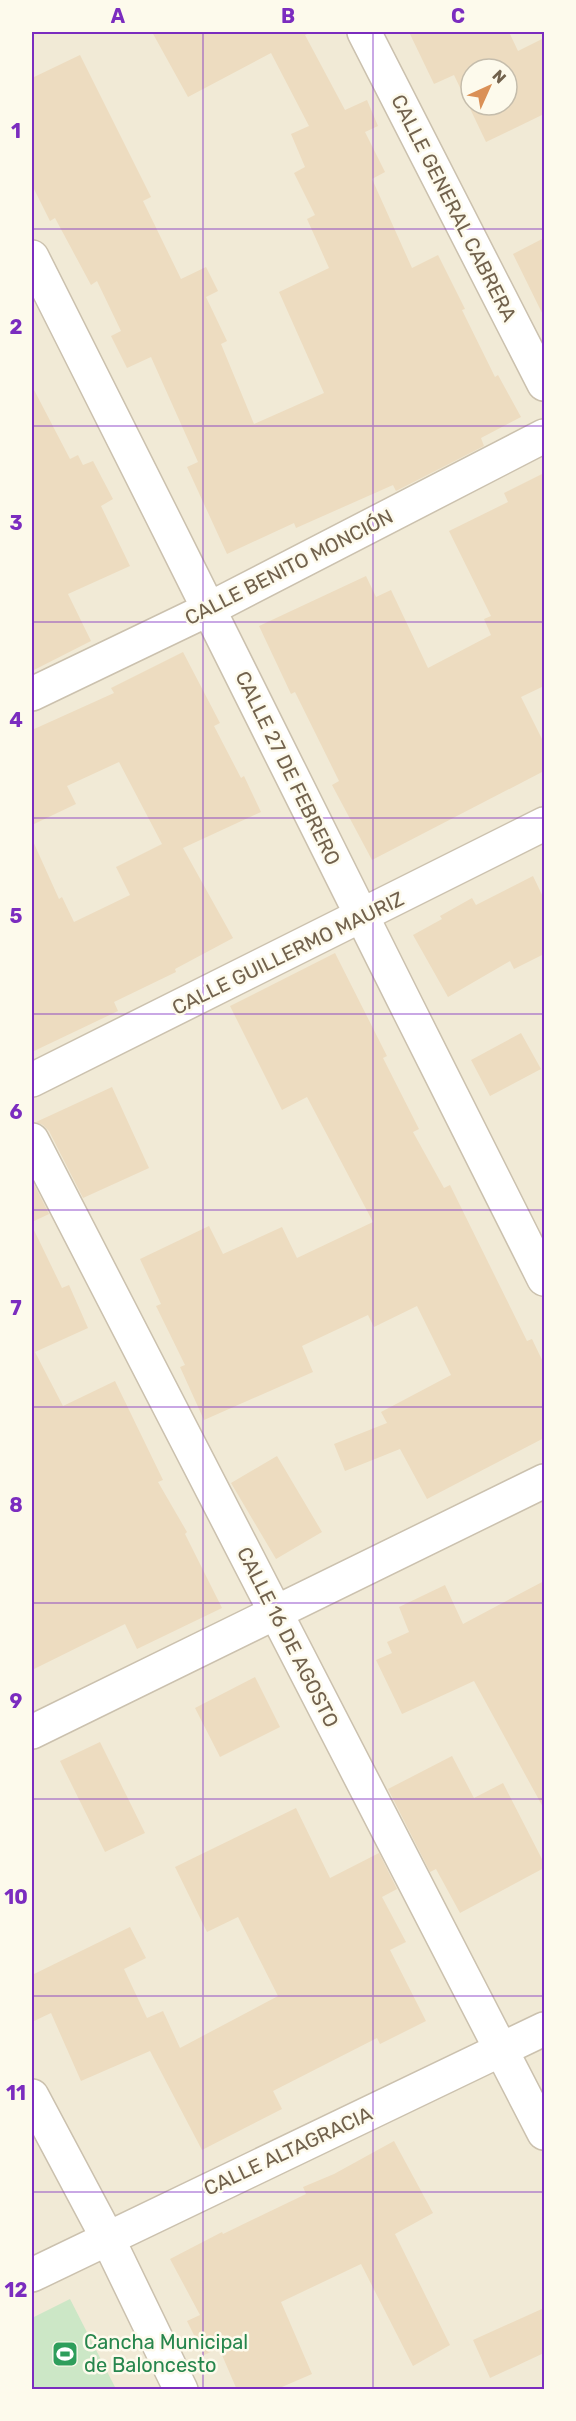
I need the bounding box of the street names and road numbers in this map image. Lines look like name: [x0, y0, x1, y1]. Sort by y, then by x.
street label: CALLE GENERAL CABRERA: [386, 90, 522, 326]
street label: CALLE BENITO MONCIÓN: [181, 504, 397, 630]
street label: CALLE 27 DE FEBRERO: [231, 667, 345, 869]
street label: CALLE GUILLERMO MAURIZ: [168, 886, 408, 1020]
street label: CALLE 16 DE AGOSTO: [232, 1543, 344, 1731]
street label: CALLE ALTAGRACIA: [200, 2101, 376, 2201]

